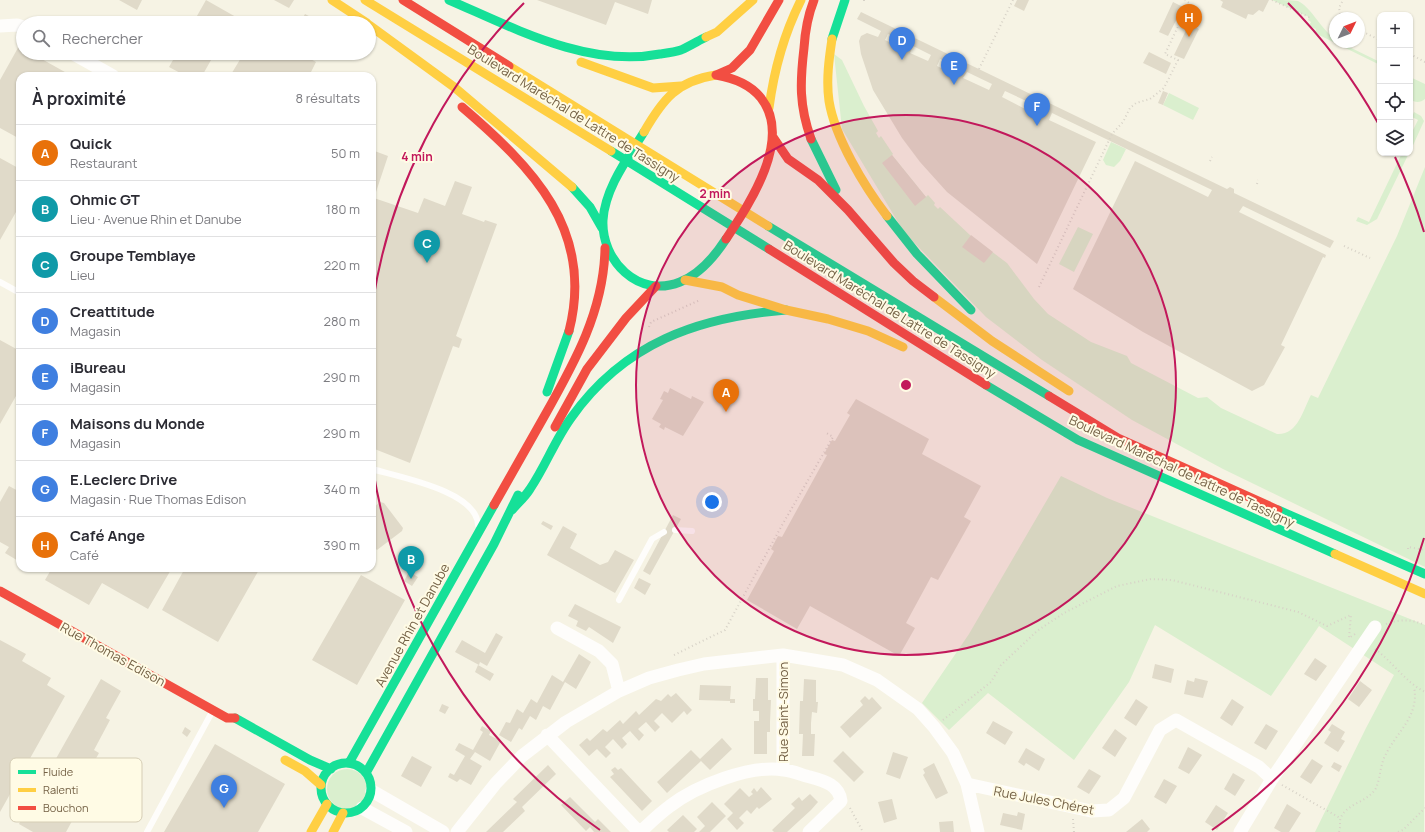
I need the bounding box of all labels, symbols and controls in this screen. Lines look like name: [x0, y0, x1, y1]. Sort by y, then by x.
pin: H: [1176, 4, 1202, 37]
north arrow: [1329, 12, 1365, 48]
map controls: [1377, 12, 1413, 156]
button: +: [1377, 12, 1413, 48]
search box: [16, 16, 376, 60]
icon: search: [30, 27, 52, 49]
pin: D: [889, 27, 915, 60]
text: Rechercher: [62, 28, 143, 49]
street label: Boulevard Maréchal de Lattre de Tassigny: [464, 40, 684, 186]
button: −: [1377, 48, 1413, 84]
pin: E: [941, 52, 967, 85]
button: locate: [1377, 84, 1413, 120]
text: À proximité: [32, 87, 126, 110]
text: 8 résultats: [296, 89, 360, 107]
pin: F: [1024, 93, 1050, 126]
button: layers: [1377, 120, 1413, 156]
text: Quick: [70, 133, 112, 154]
text: A: [41, 144, 49, 162]
text: 50 m: [331, 144, 360, 162]
text: 4 min: [401, 148, 433, 165]
text: Restaurant: [70, 154, 137, 172]
text: 2 min: [699, 185, 731, 202]
text: Ohmic GT: [70, 189, 140, 210]
text: B: [41, 200, 49, 218]
text: 180 m: [326, 200, 360, 218]
text: Lieu · Avenue Rhin et Danube: [70, 210, 242, 228]
pin: C: [414, 230, 440, 263]
street label: Boulevard Maréchal de Lattre de Tassigny: [780, 236, 1000, 382]
text: Groupe Temblaye: [70, 245, 196, 266]
text: C: [40, 256, 50, 274]
text: 220 m: [324, 256, 360, 274]
text: Lieu: [70, 266, 95, 284]
text: Creattitude: [70, 301, 155, 322]
text: D: [40, 312, 50, 330]
text: 280 m: [323, 312, 360, 330]
text: Magasin: [70, 322, 121, 340]
text: iBureau: [70, 357, 126, 378]
text: E: [41, 368, 49, 386]
text: 290 m: [323, 368, 360, 386]
text: Magasin: [70, 378, 121, 396]
centre of rings: [899, 378, 913, 392]
pin: A: [713, 379, 739, 412]
street label: Boulevard Maréchal de Lattre de Tassigny: [1066, 411, 1298, 531]
text: Maisons du Monde: [70, 413, 205, 434]
text: F: [42, 424, 48, 442]
text: 290 m: [323, 424, 360, 442]
text: Magasin: [70, 434, 121, 452]
text: E.Leclerc Drive: [70, 469, 177, 490]
text: G: [40, 480, 50, 498]
text: 340 m: [324, 480, 360, 498]
text: Magasin · Rue Thomas Edison: [70, 490, 246, 508]
your location: [702, 492, 722, 512]
text: Café Ange: [70, 525, 145, 546]
text: H: [40, 536, 50, 554]
text: 390 m: [323, 536, 360, 554]
text: Café: [70, 546, 99, 564]
pin: B: [398, 546, 424, 579]
street label: Avenue Rhin et Danube: [371, 560, 454, 690]
street label: Rue Thomas Edison: [57, 618, 169, 690]
street label: Rue Saint-Simon: [774, 662, 792, 762]
legend: [10, 758, 142, 822]
text: Fluide: [43, 764, 74, 779]
pin: G: [211, 775, 237, 808]
street label: Rue Jules Chéret: [992, 781, 1096, 819]
text: Ralenti: [43, 782, 78, 797]
text: Bouchon: [43, 800, 88, 815]

